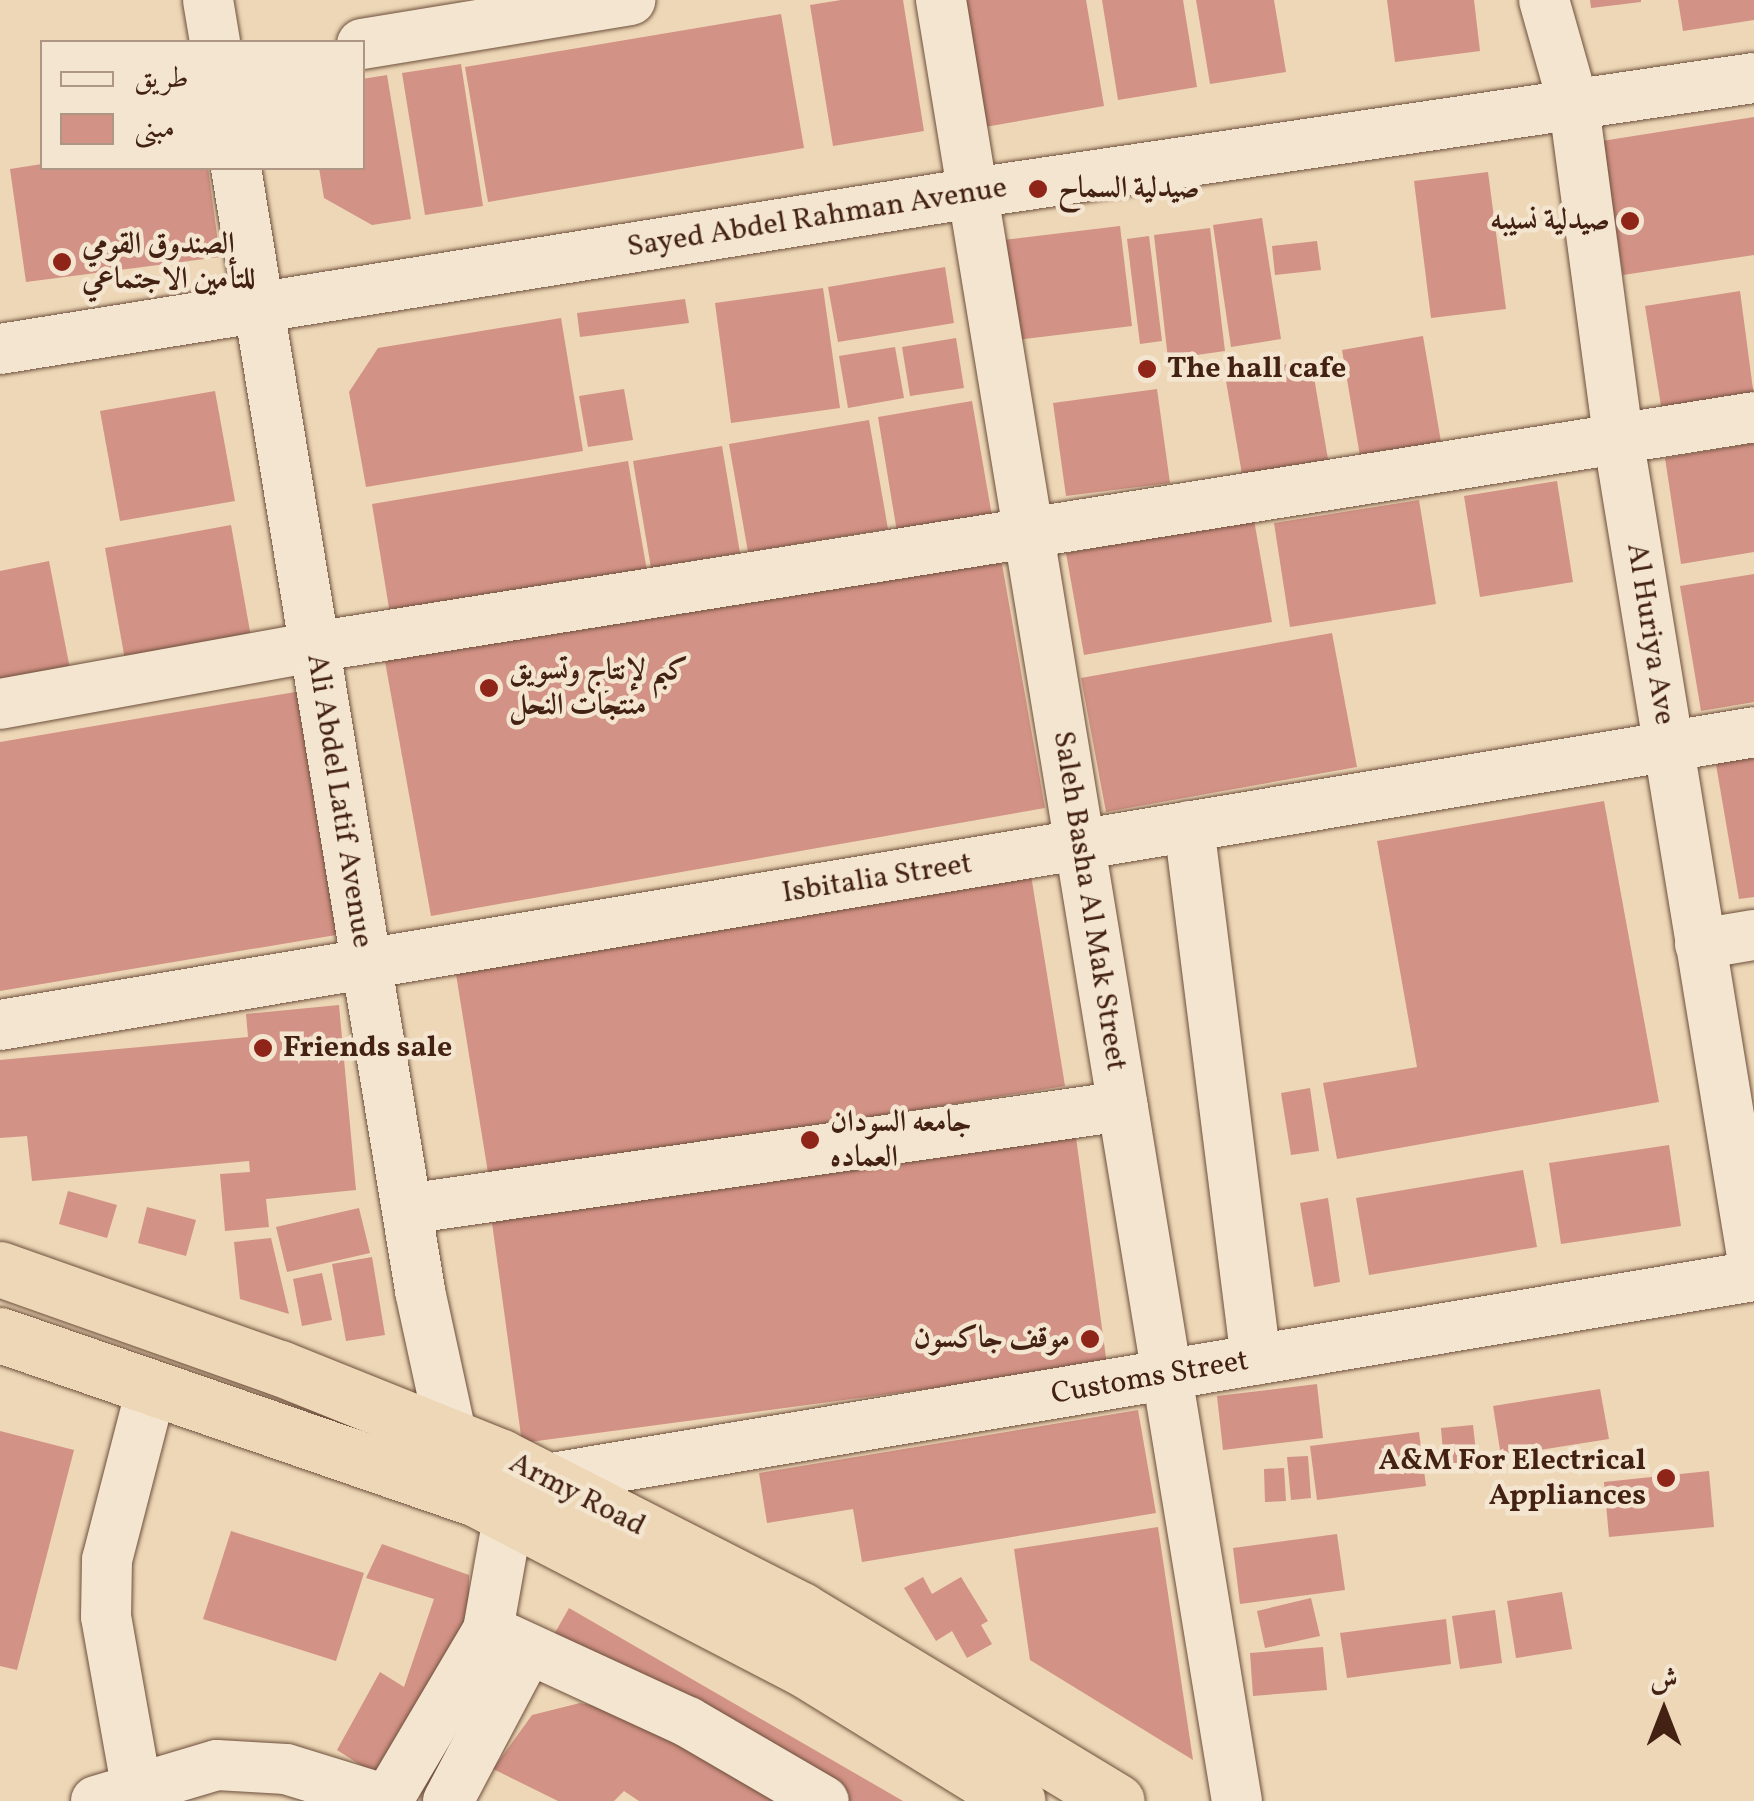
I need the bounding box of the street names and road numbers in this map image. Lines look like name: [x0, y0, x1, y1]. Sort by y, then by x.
street label: Sayed Abdel Rahman Avenue: [624, 170, 1010, 266]
street label: Al Huriya Ave: [1618, 541, 1682, 727]
street label: Ali Abdel Latif Avenue: [298, 653, 380, 949]
street label: Saleh Basha Al Mak Street: [1044, 728, 1134, 1074]
street label: Isbitalia Street: [779, 846, 975, 912]
street label: Customs Street: [1049, 1343, 1251, 1413]
street label: Army Road: [502, 1445, 652, 1545]

